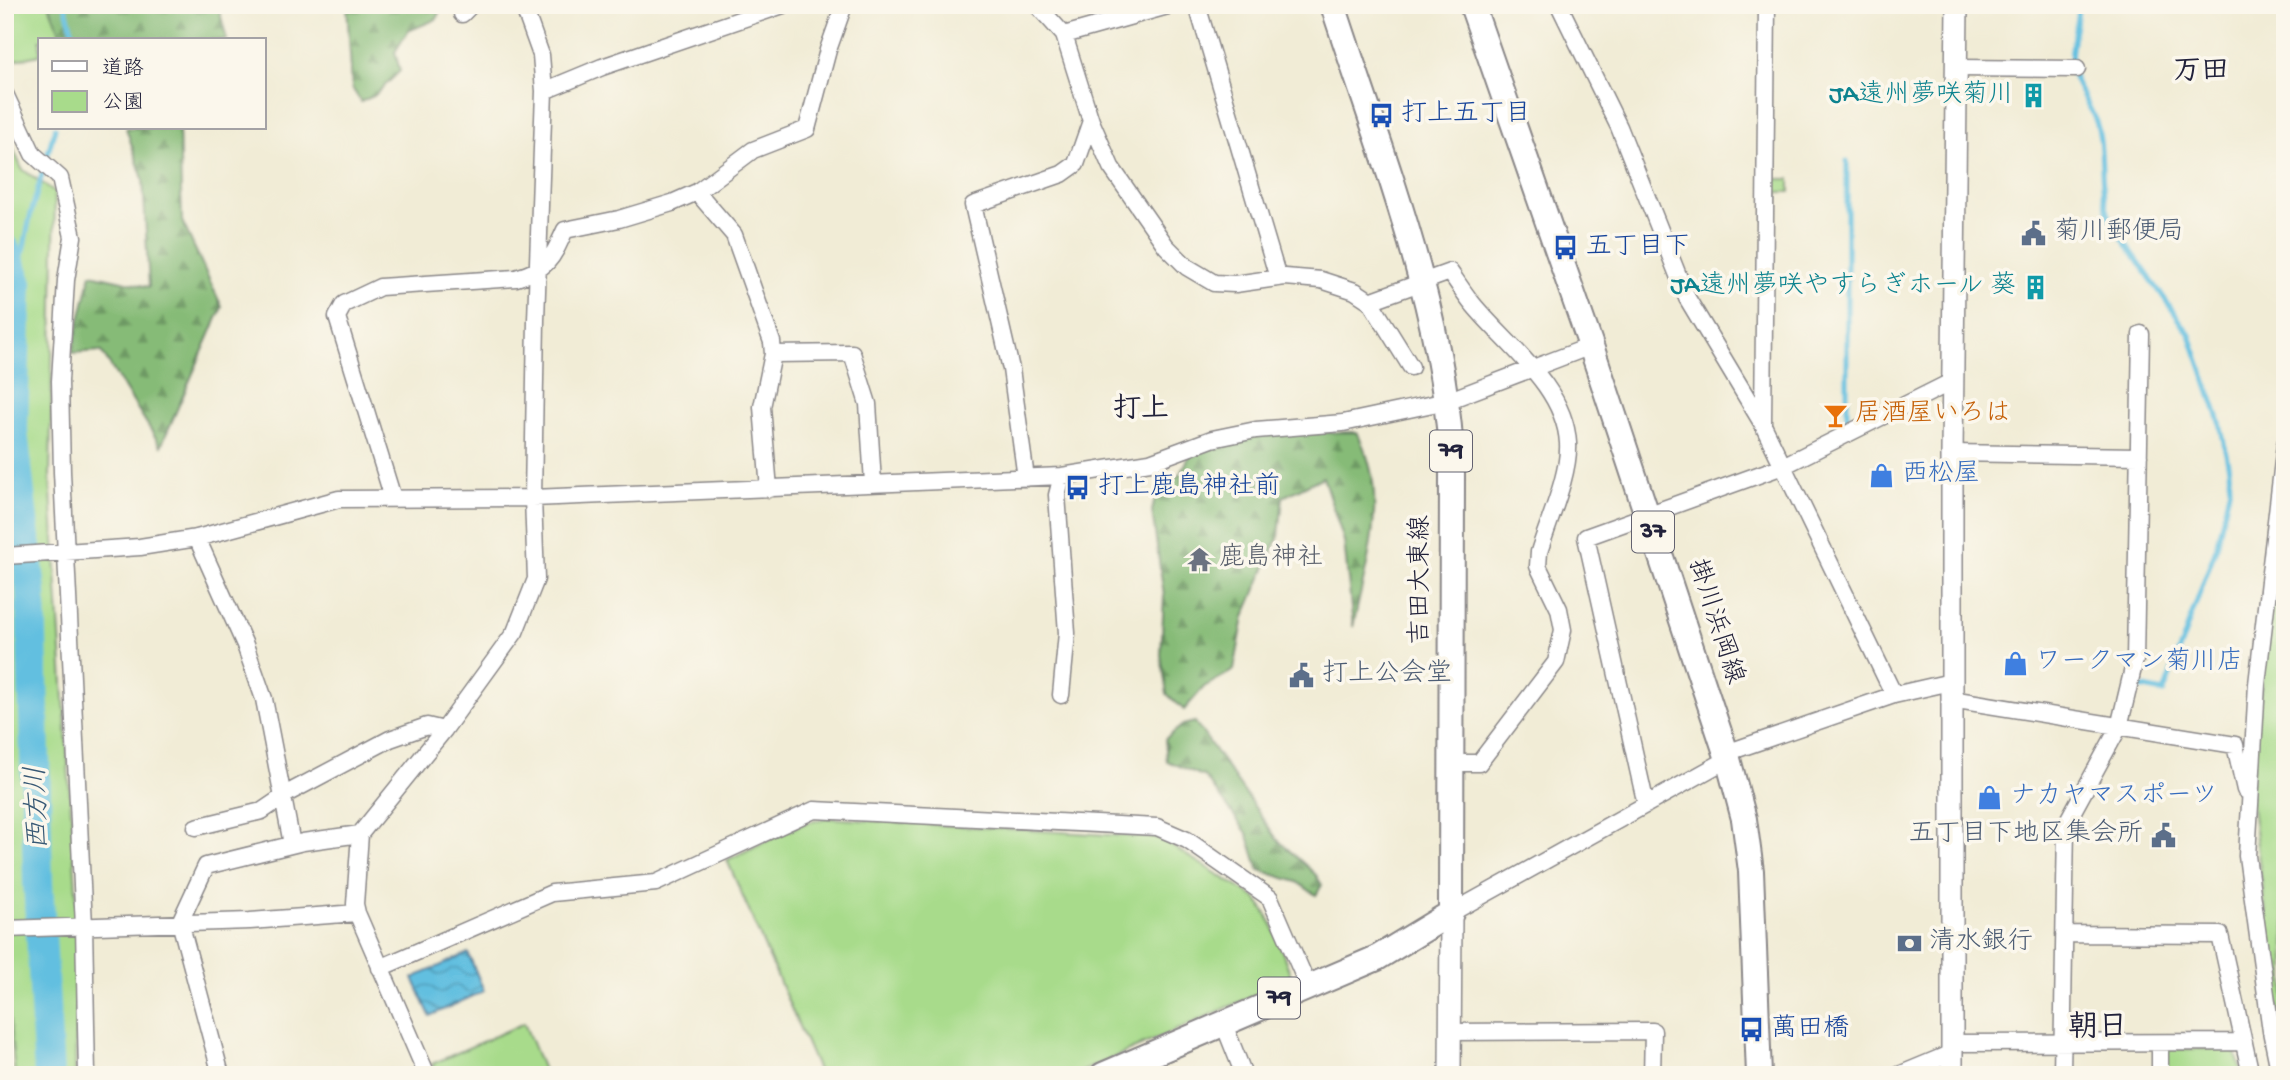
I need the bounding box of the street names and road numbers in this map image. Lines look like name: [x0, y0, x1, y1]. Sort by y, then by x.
road number: 79: [1430, 430, 1472, 472]
road number: 37: [1632, 512, 1674, 552]
street label: 吉田大東線: [1405, 515, 1438, 645]
street label: 掛川浜岡線: [1679, 555, 1750, 689]
road number: 79: [1258, 978, 1300, 1018]

